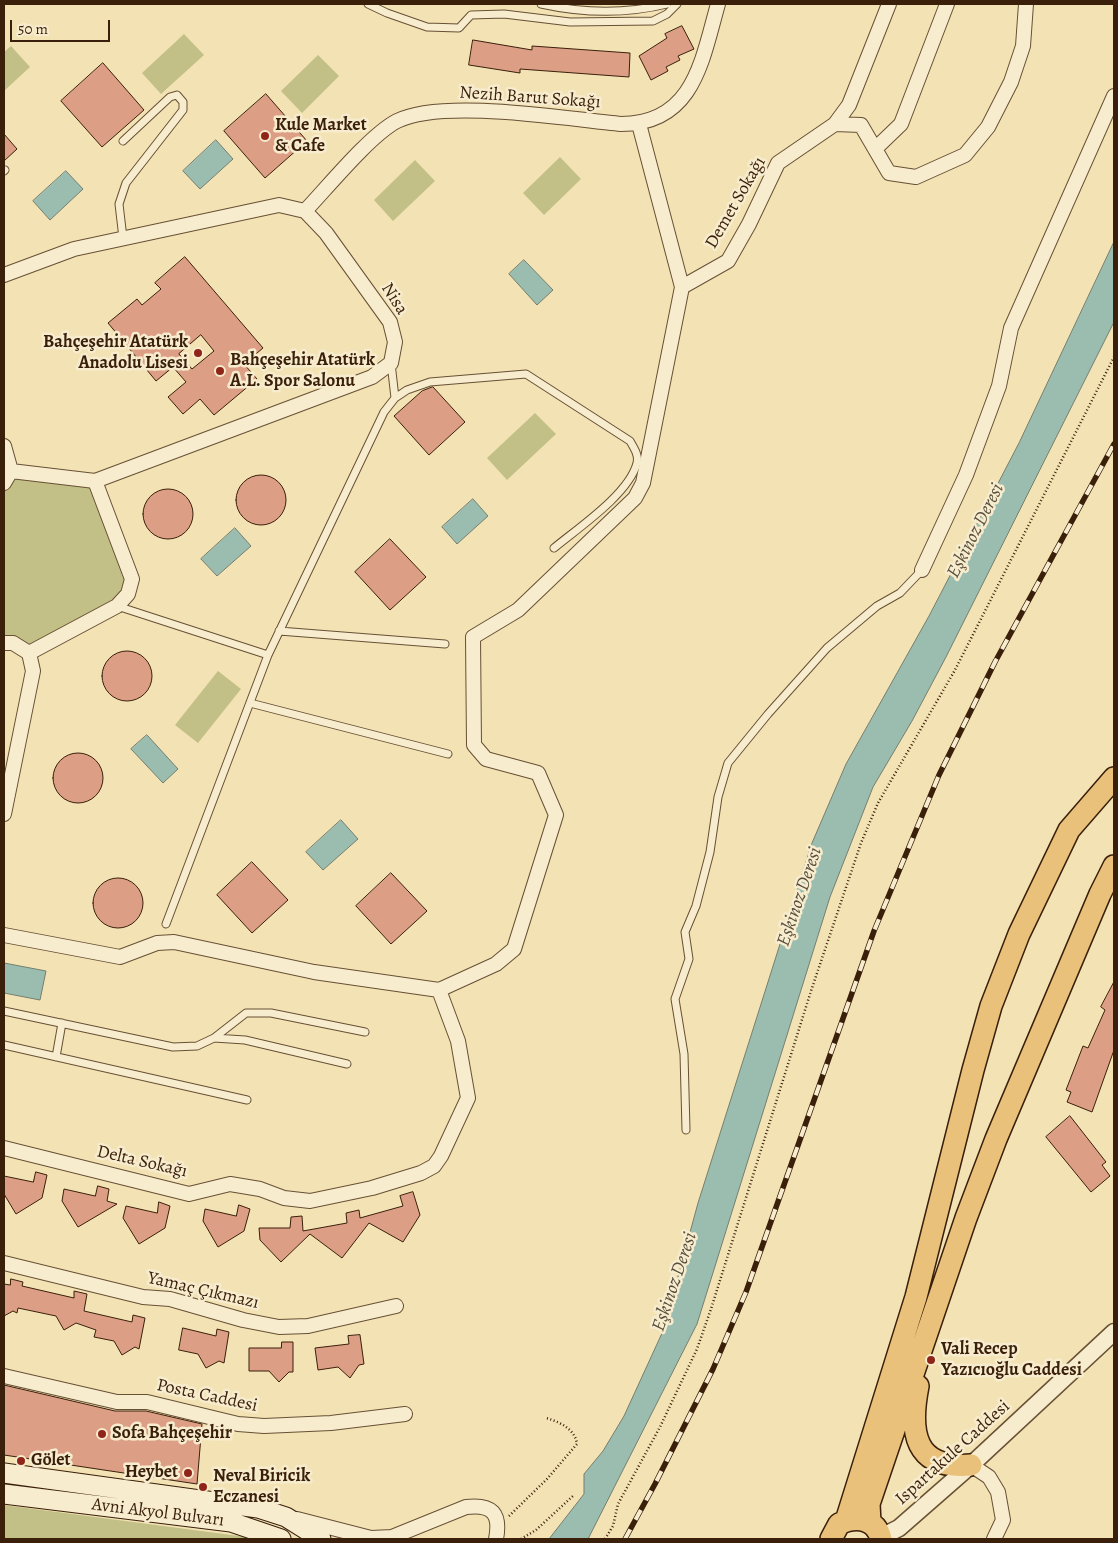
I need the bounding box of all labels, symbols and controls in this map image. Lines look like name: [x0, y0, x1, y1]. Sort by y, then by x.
scale bar: [12, 10, 112, 42]
text: 50 m: [18, 19, 48, 39]
street label: Nezih Barut Sokağı: [459, 82, 601, 114]
place label: Kule Market & Cafe: [275, 115, 367, 158]
marker: Kule Market & Cafe: [259, 130, 271, 142]
street label: Demet Sokağı: [701, 153, 771, 253]
street label: Nisa: [376, 279, 412, 319]
place label: Bahçeşehir Atatürk Anadolu Lisesi: [43, 332, 188, 374]
marker: Bahçeşehir Atatürk Anadolu Lisesi: [192, 347, 204, 359]
place label: Bahçeşehir Atatürk A.L. Spor Salonu: [230, 350, 375, 392]
marker: Bahçeşehir Atatürk A.L. Spor Salonu: [214, 365, 226, 377]
water label: Eşkinoz Deresi: [942, 480, 1010, 582]
water label: Eşkinoz Deresi: [772, 845, 828, 949]
street label: Delta Sokağı: [95, 1141, 189, 1183]
water label: Eşkinoz Deresi: [647, 1230, 703, 1334]
street label: Yamaç Çıkmazı: [145, 1268, 261, 1314]
place label: Vali Recep Yazıcıoğlu Caddesi: [941, 1339, 1082, 1382]
marker: Vali Recep Yazıcıoğlu Caddesi: [925, 1354, 937, 1366]
street label: Posta Caddesi: [155, 1375, 259, 1417]
street label: Ispartakule Caddesi: [891, 1396, 1015, 1510]
place label: Sofa Bahçeşehir: [112, 1423, 232, 1445]
marker: Sofa Bahçeşehir: [96, 1428, 108, 1440]
place label: Gölet: [31, 1450, 71, 1472]
marker: Gölet: [15, 1455, 27, 1467]
place label: Heybet: [125, 1462, 178, 1484]
place label: Neval Biricik Eczanesi: [213, 1466, 310, 1508]
marker: Heybet: [182, 1467, 194, 1479]
marker: Neval Biricik Eczanesi: [197, 1481, 209, 1493]
street label: Avni Akyol Bulvarı: [90, 1494, 226, 1532]

